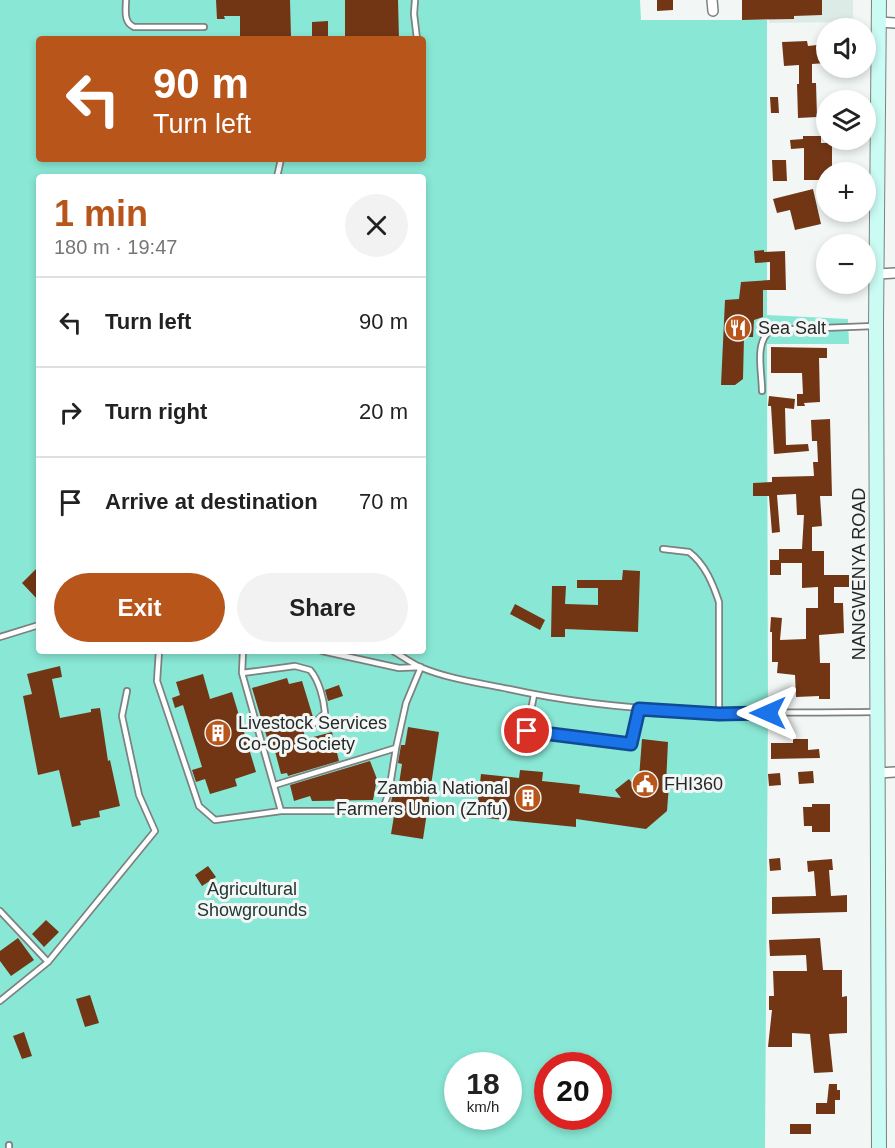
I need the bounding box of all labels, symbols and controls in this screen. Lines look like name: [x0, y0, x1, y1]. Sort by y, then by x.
map controls: [816, 18, 876, 294]
button: sound: [816, 18, 876, 78]
icon: left: [54, 60, 132, 138]
text: 90 m: [153, 60, 249, 107]
button: layers: [816, 90, 876, 150]
text: Turn left: [153, 109, 251, 139]
button: +: [816, 162, 876, 222]
text: 1 min: [54, 193, 148, 234]
button: close: [345, 194, 408, 257]
button: −: [816, 234, 876, 294]
text: 180 m · 19:47: [54, 236, 177, 258]
icon: left: [54, 306, 87, 339]
text: Turn left: [105, 309, 191, 334]
text: 90 m: [359, 309, 408, 334]
restaurant icon: Sea Salt: [723, 313, 753, 343]
place label: Sea Salt: [758, 318, 826, 338]
icon: right: [54, 396, 87, 429]
text: Turn right: [105, 399, 207, 424]
text: 20 m: [359, 399, 408, 424]
icon: arrive: [54, 486, 87, 519]
street label: NANGWENYA ROAD: [849, 488, 869, 660]
text: Arrive at destination: [105, 489, 318, 514]
text: 70 m: [359, 489, 408, 514]
button: Exit: [54, 573, 225, 642]
button: Share: [237, 573, 408, 642]
position arrow: [736, 681, 800, 745]
pin: [501, 705, 552, 756]
place label: Livestock Services Co-Op Society: [238, 713, 387, 754]
icon: arrive: [510, 714, 543, 747]
building icon: Livestock Services Co-Op Society: [203, 718, 233, 748]
public building icon: FHI360: [630, 769, 660, 799]
place label: FHI360: [664, 774, 723, 794]
place label: Zambia National Farmers Union (Znfu): [336, 778, 508, 819]
building icon: Zambia National Farmers Union (Znfu): [513, 783, 543, 813]
park label: Agricultural Showgrounds: [197, 879, 307, 920]
speed limit sign: 20: [534, 1052, 612, 1130]
text: 18: [466, 1067, 500, 1100]
text: km/h: [467, 1098, 499, 1115]

